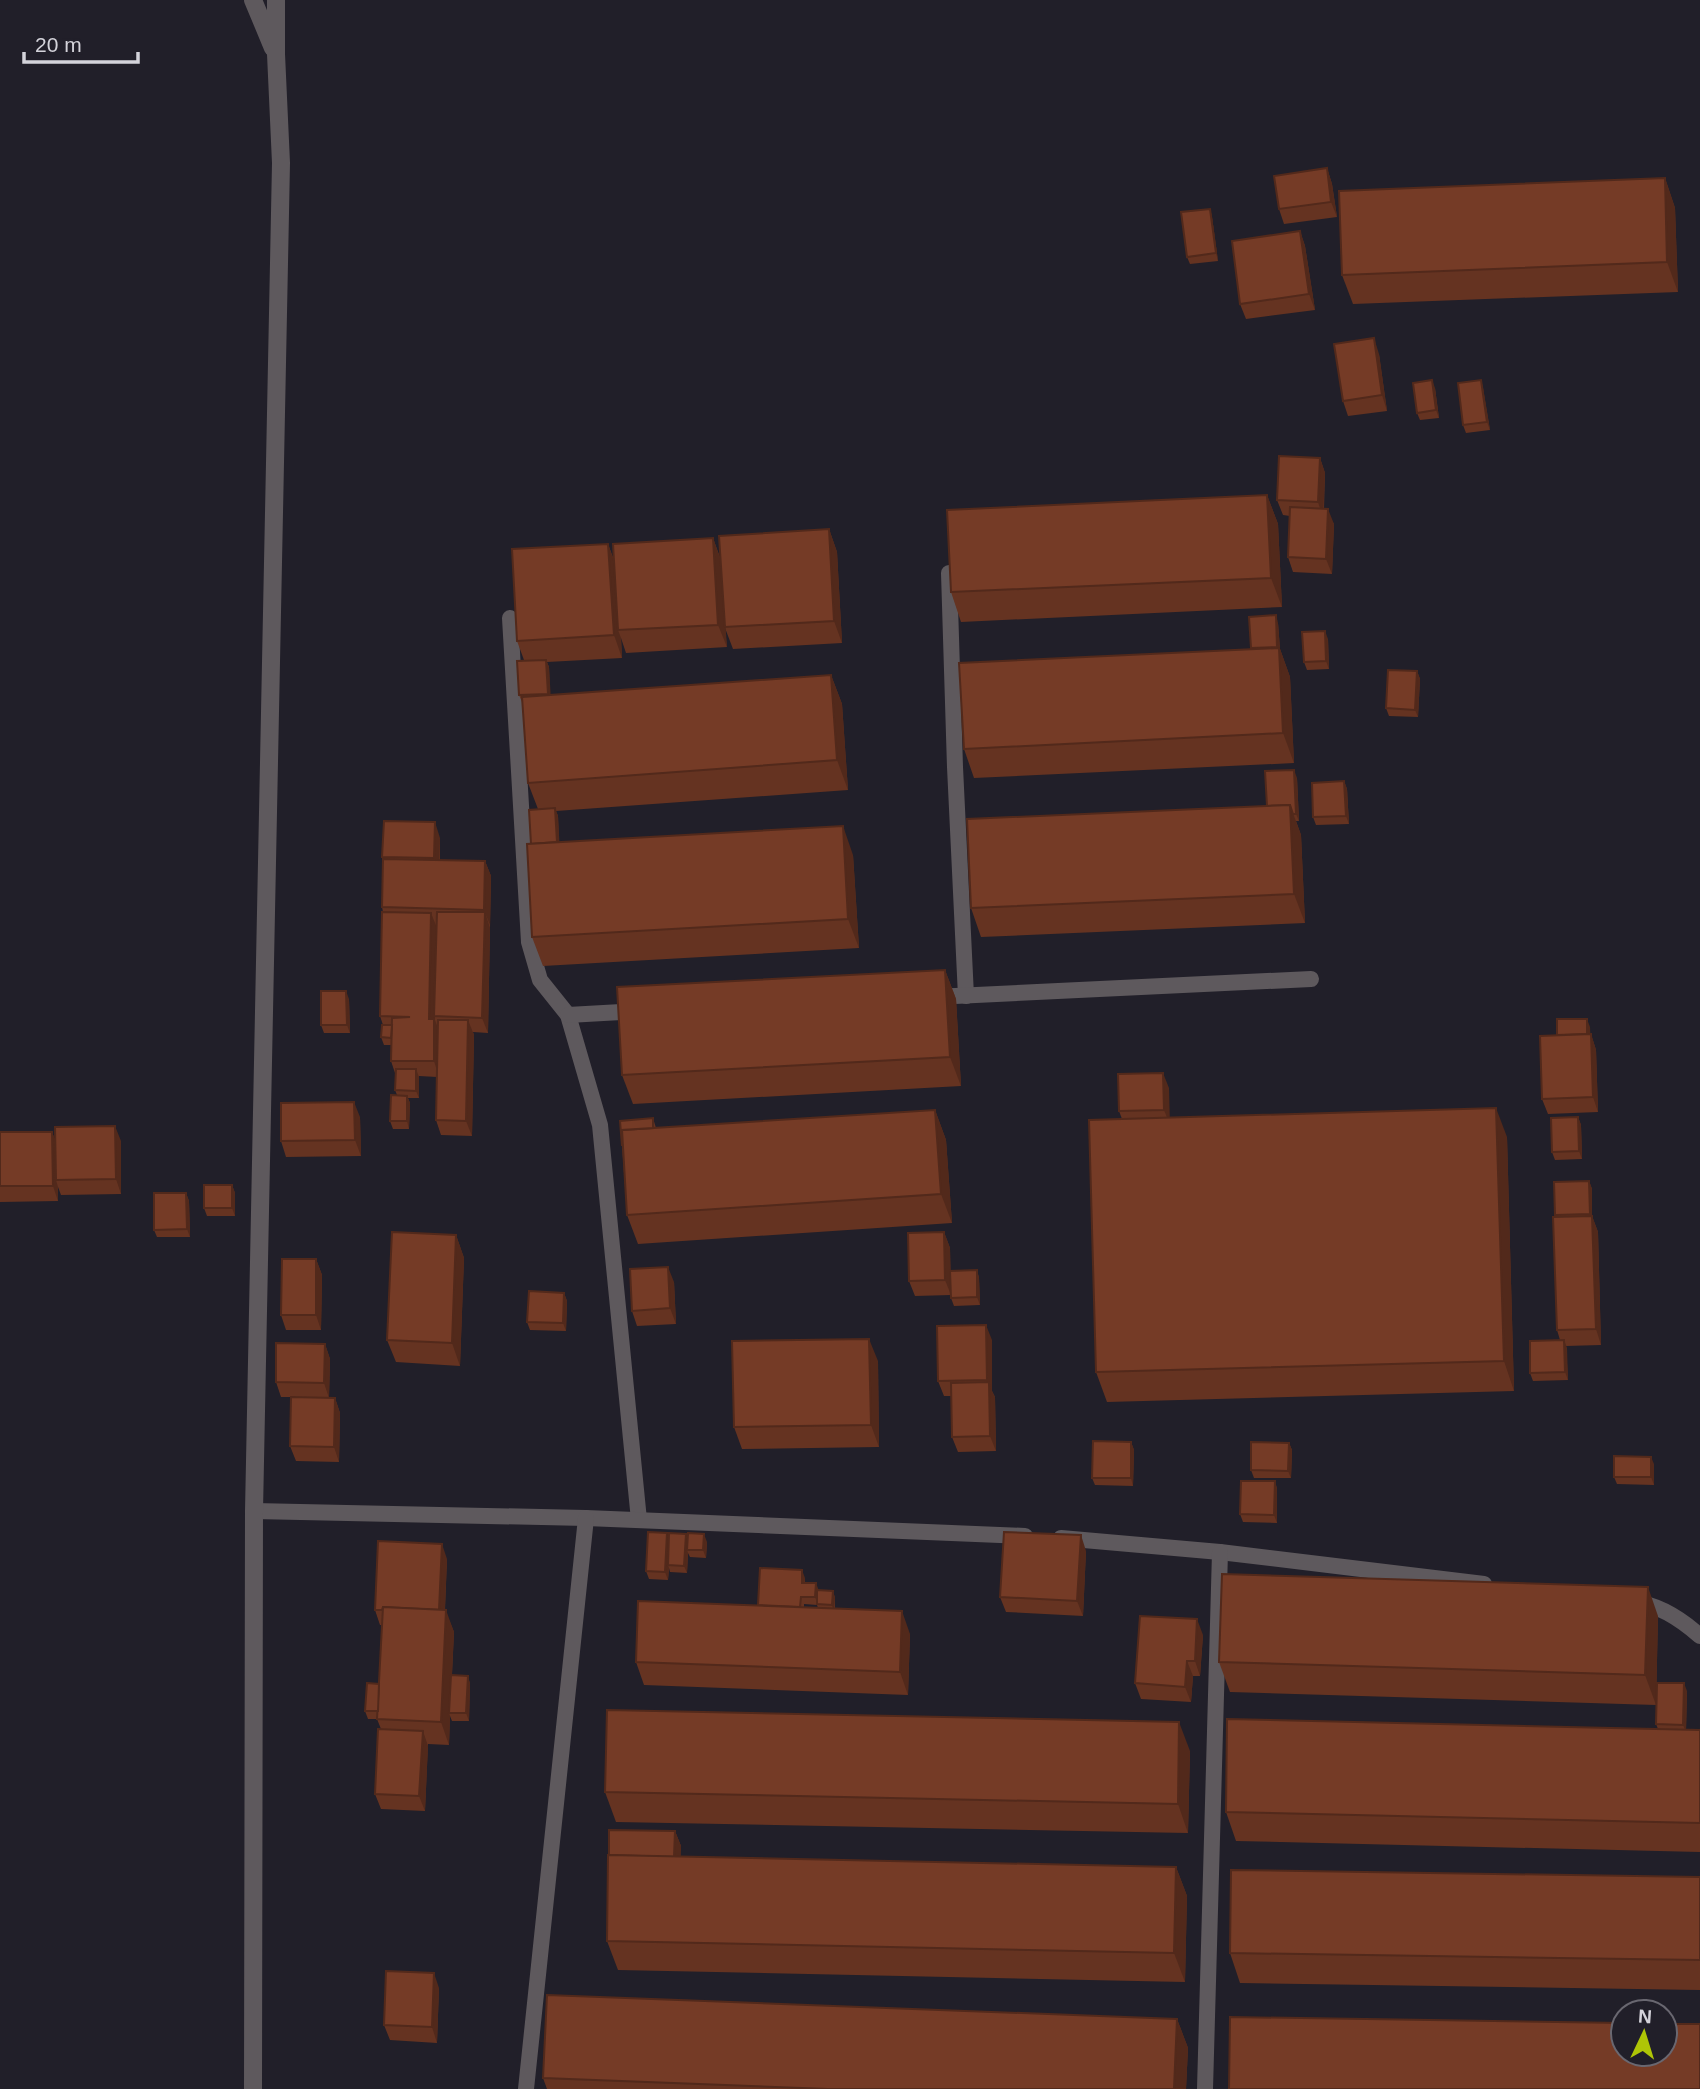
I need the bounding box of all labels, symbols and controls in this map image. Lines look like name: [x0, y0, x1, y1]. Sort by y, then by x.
scale bar: [24, 21, 138, 65]
text: 20 m: [35, 33, 82, 56]
north arrow: [1609, 1998, 1679, 2068]
text: N: [1638, 2006, 1653, 2027]

